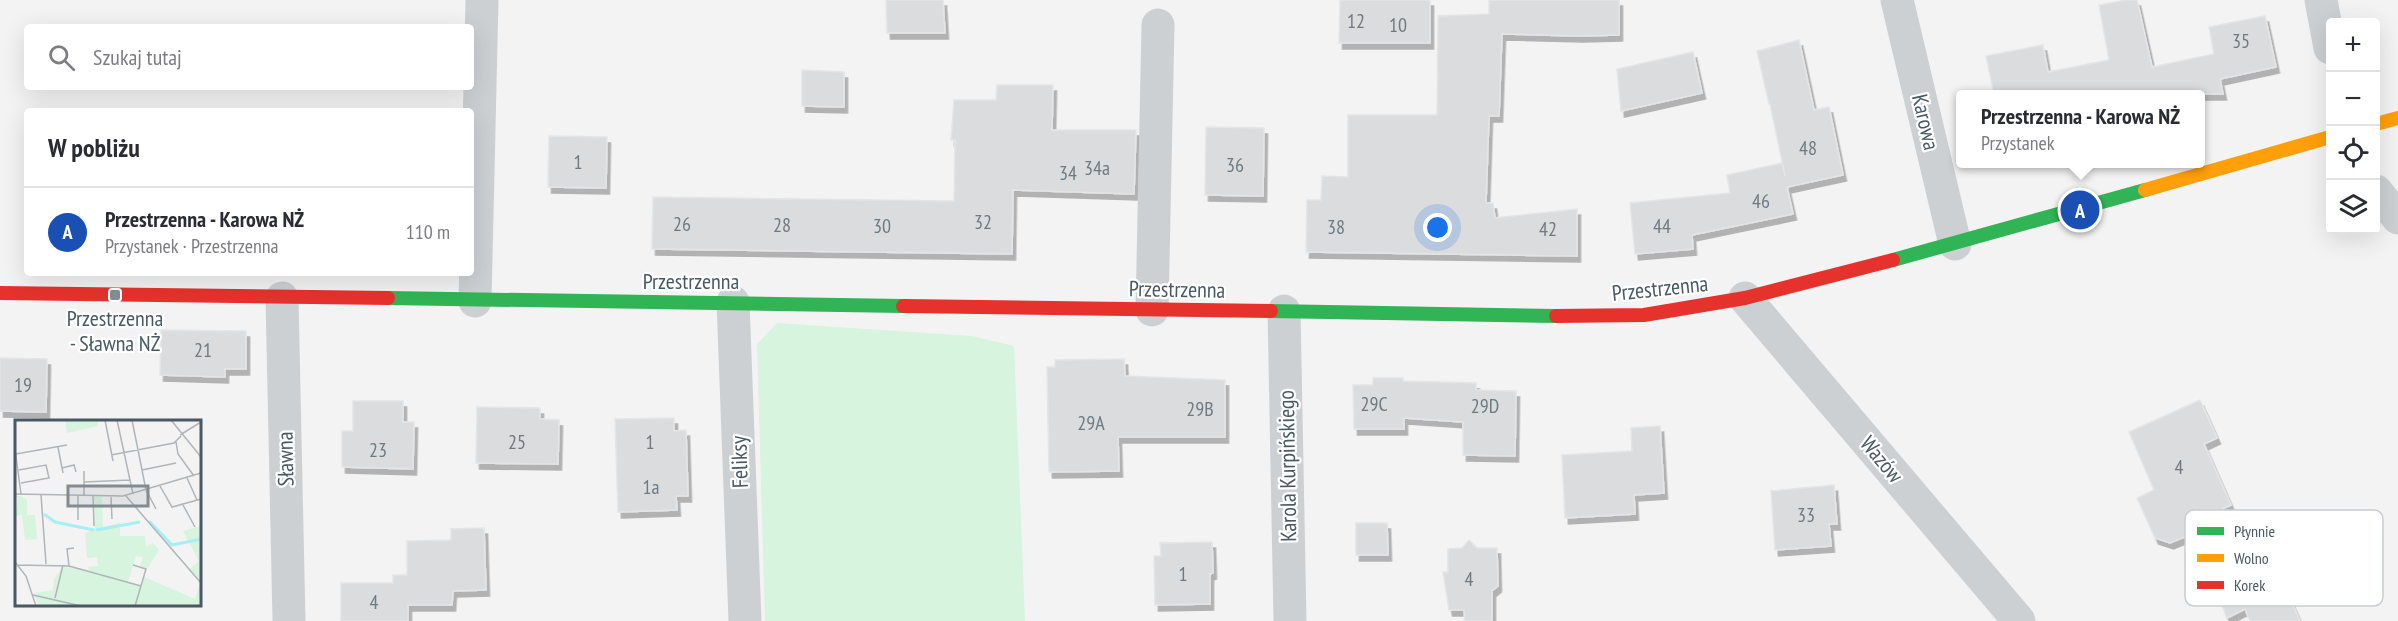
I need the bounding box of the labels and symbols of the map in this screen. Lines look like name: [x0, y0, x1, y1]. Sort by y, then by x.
house number: 12: [1347, 8, 1365, 34]
house number: 10: [1389, 12, 1407, 38]
house number: 35: [2232, 28, 2250, 54]
street label: Karowa: [1906, 91, 1946, 153]
house number: 48: [1799, 135, 1817, 161]
house number: 1: [574, 149, 583, 175]
house number: 36: [1226, 152, 1244, 178]
house number: 34a: [1084, 155, 1110, 181]
house number: 34: [1059, 160, 1077, 186]
house number: 46: [1752, 188, 1770, 214]
pin: A: [2060, 188, 2100, 232]
house number: 32: [974, 209, 992, 235]
house number: 26: [673, 211, 691, 237]
house number: 28: [773, 212, 791, 238]
house number: 30: [873, 213, 891, 239]
your location: [1423, 213, 1452, 242]
house number: 44: [1653, 213, 1671, 239]
house number: 38: [1327, 214, 1345, 240]
house number: 42: [1539, 216, 1557, 242]
street label: Przestrzenna: [643, 267, 739, 295]
street label: Przestrzenna: [1611, 269, 1709, 307]
street label: Przestrzenna: [1129, 274, 1225, 304]
marker: Przestrzenna - Sławna NŻ: [108, 288, 122, 302]
place label: Przestrzenna - Sławna NŻ: [67, 304, 163, 357]
house number: 21: [194, 337, 212, 363]
house number: 19: [14, 372, 32, 398]
street label: Karola Kurpińskiego: [1272, 390, 1302, 542]
house number: 29C: [1360, 391, 1388, 417]
house number: 29D: [1471, 393, 1499, 419]
house number: 29B: [1186, 396, 1214, 422]
house number: 29A: [1077, 410, 1105, 436]
inset map: [15, 420, 201, 606]
house number: 25: [508, 429, 526, 455]
house number: 1: [646, 429, 655, 455]
street label: Wazów: [1854, 430, 1910, 488]
street label: Sławna: [271, 431, 299, 487]
street label: Feliksy: [724, 435, 754, 489]
house number: 23: [369, 437, 387, 463]
house number: 4: [2175, 454, 2184, 480]
house number: 1a: [643, 474, 660, 500]
house number: 33: [1797, 502, 1815, 528]
legend: [2185, 510, 2383, 606]
text: Płynnie: [2234, 521, 2275, 541]
text: Wolno: [2234, 548, 2269, 568]
house number: 1: [1179, 561, 1188, 587]
house number: 4: [1465, 566, 1474, 592]
text: Korek: [2234, 575, 2266, 595]
house number: 4: [370, 589, 379, 615]

